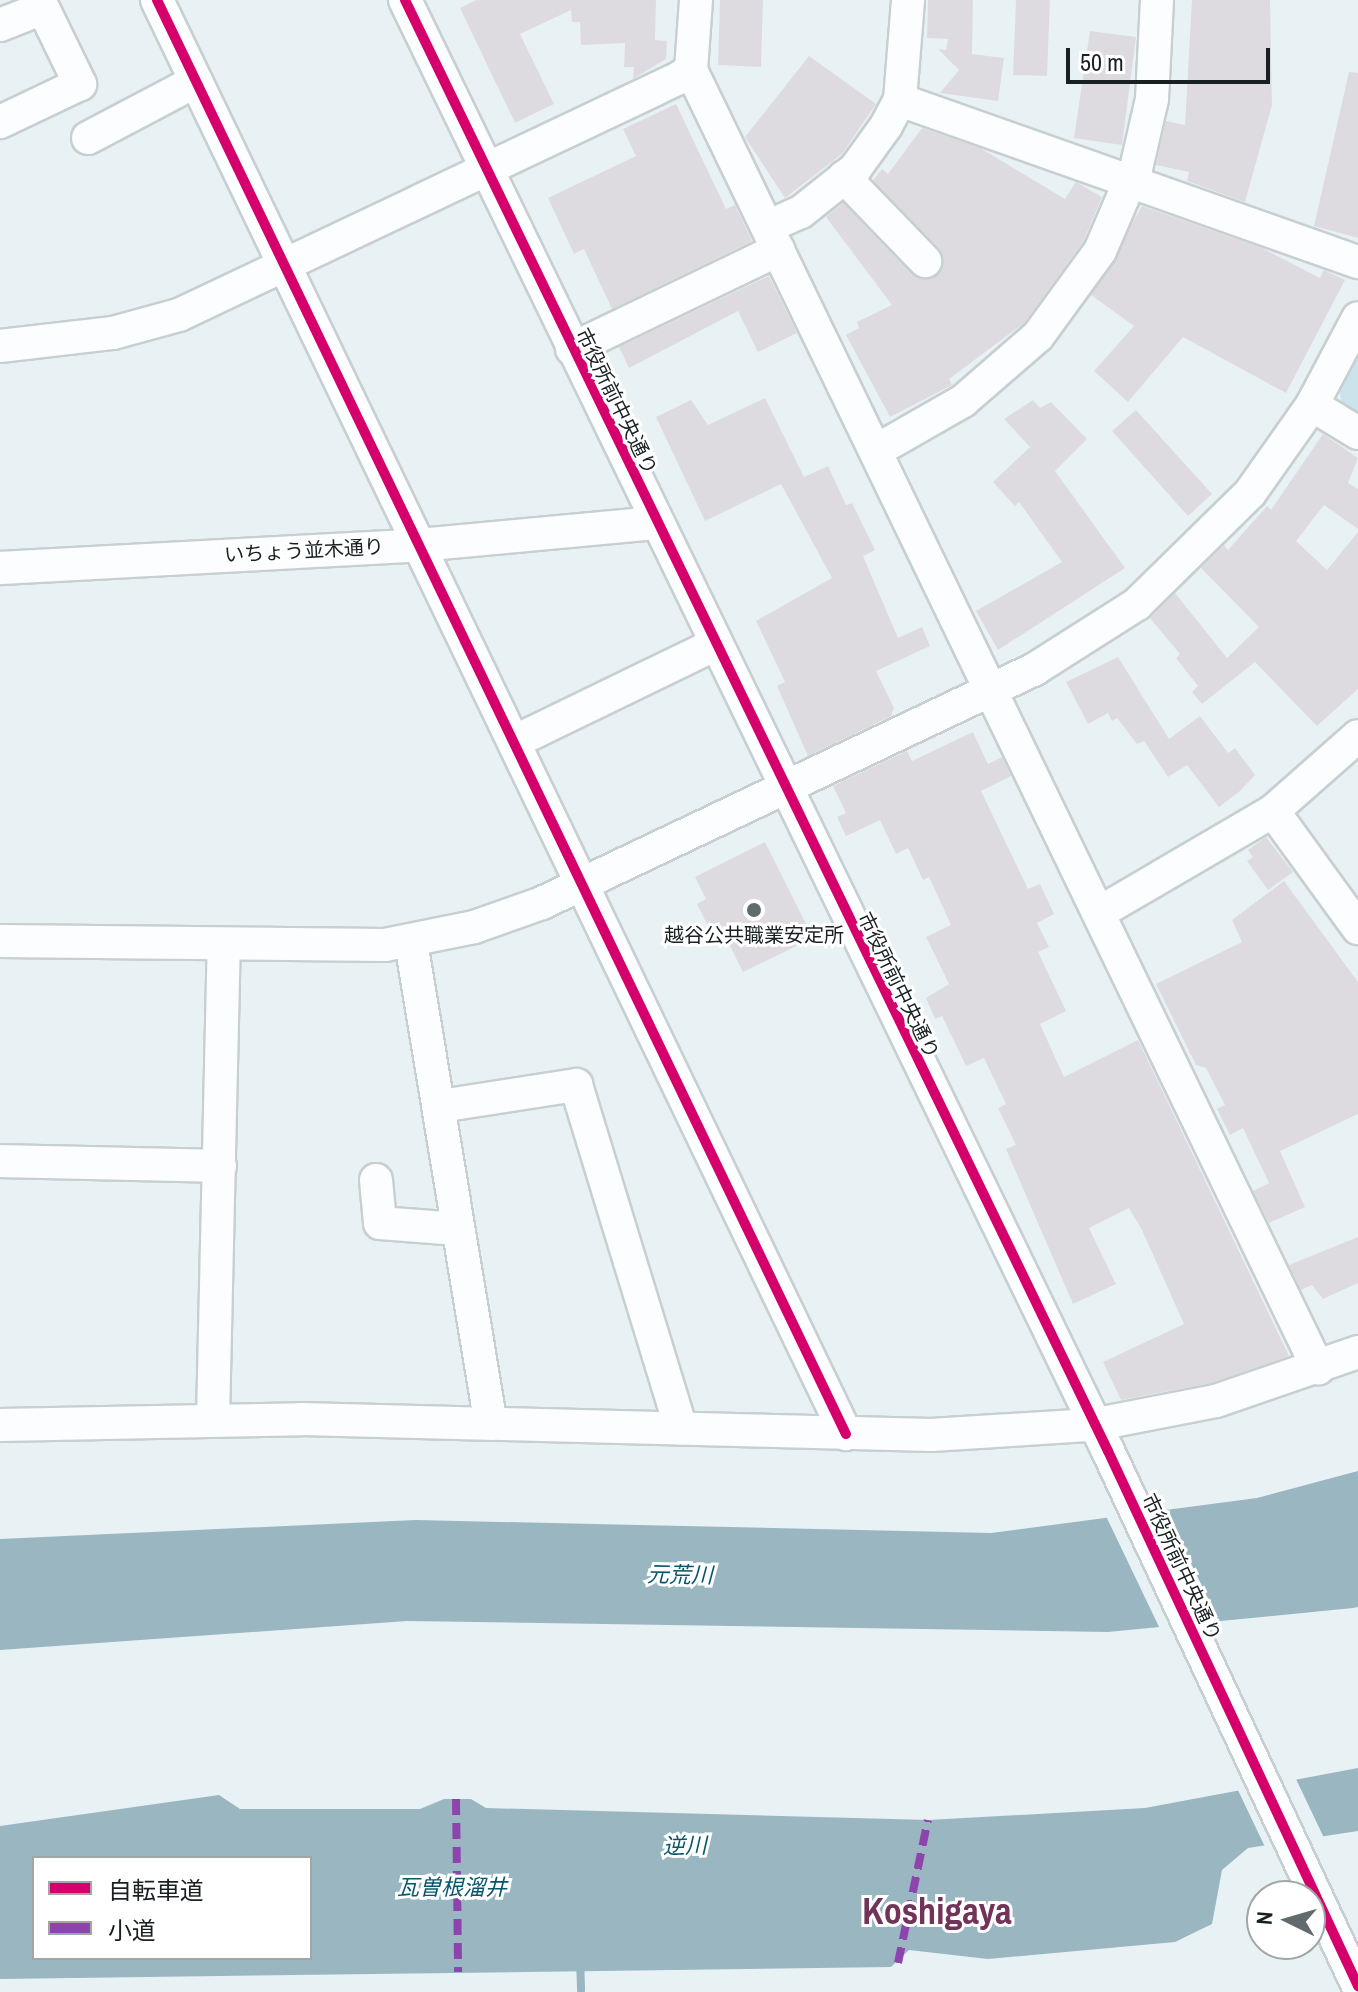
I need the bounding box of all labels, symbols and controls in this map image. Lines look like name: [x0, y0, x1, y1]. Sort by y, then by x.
scale bar: [1070, 32, 1274, 82]
text: 50 m: [1080, 46, 1124, 78]
street label: 市役所前中央通り: [571, 324, 663, 478]
street label: いちょう並木通り: [223, 534, 385, 566]
marker: 越谷公共職業安定所: [745, 901, 763, 919]
street label: 市役所前中央通り: [853, 908, 945, 1062]
place label: 越谷公共職業安定所: [664, 922, 844, 946]
street label: 市役所前中央通り: [1137, 1489, 1227, 1645]
water label: 元荒川: [647, 1561, 713, 1589]
water label: 逆川: [663, 1832, 707, 1860]
legend: [32, 1856, 312, 1960]
text: 自転車道: [108, 1874, 204, 1906]
water label: 瓦曽根溜井: [397, 1875, 507, 1901]
north arrow: [1246, 1880, 1326, 1960]
district label: Koshigaya: [862, 1890, 1012, 1934]
text: N: [1249, 1910, 1280, 1926]
text: 小道: [108, 1914, 156, 1946]

